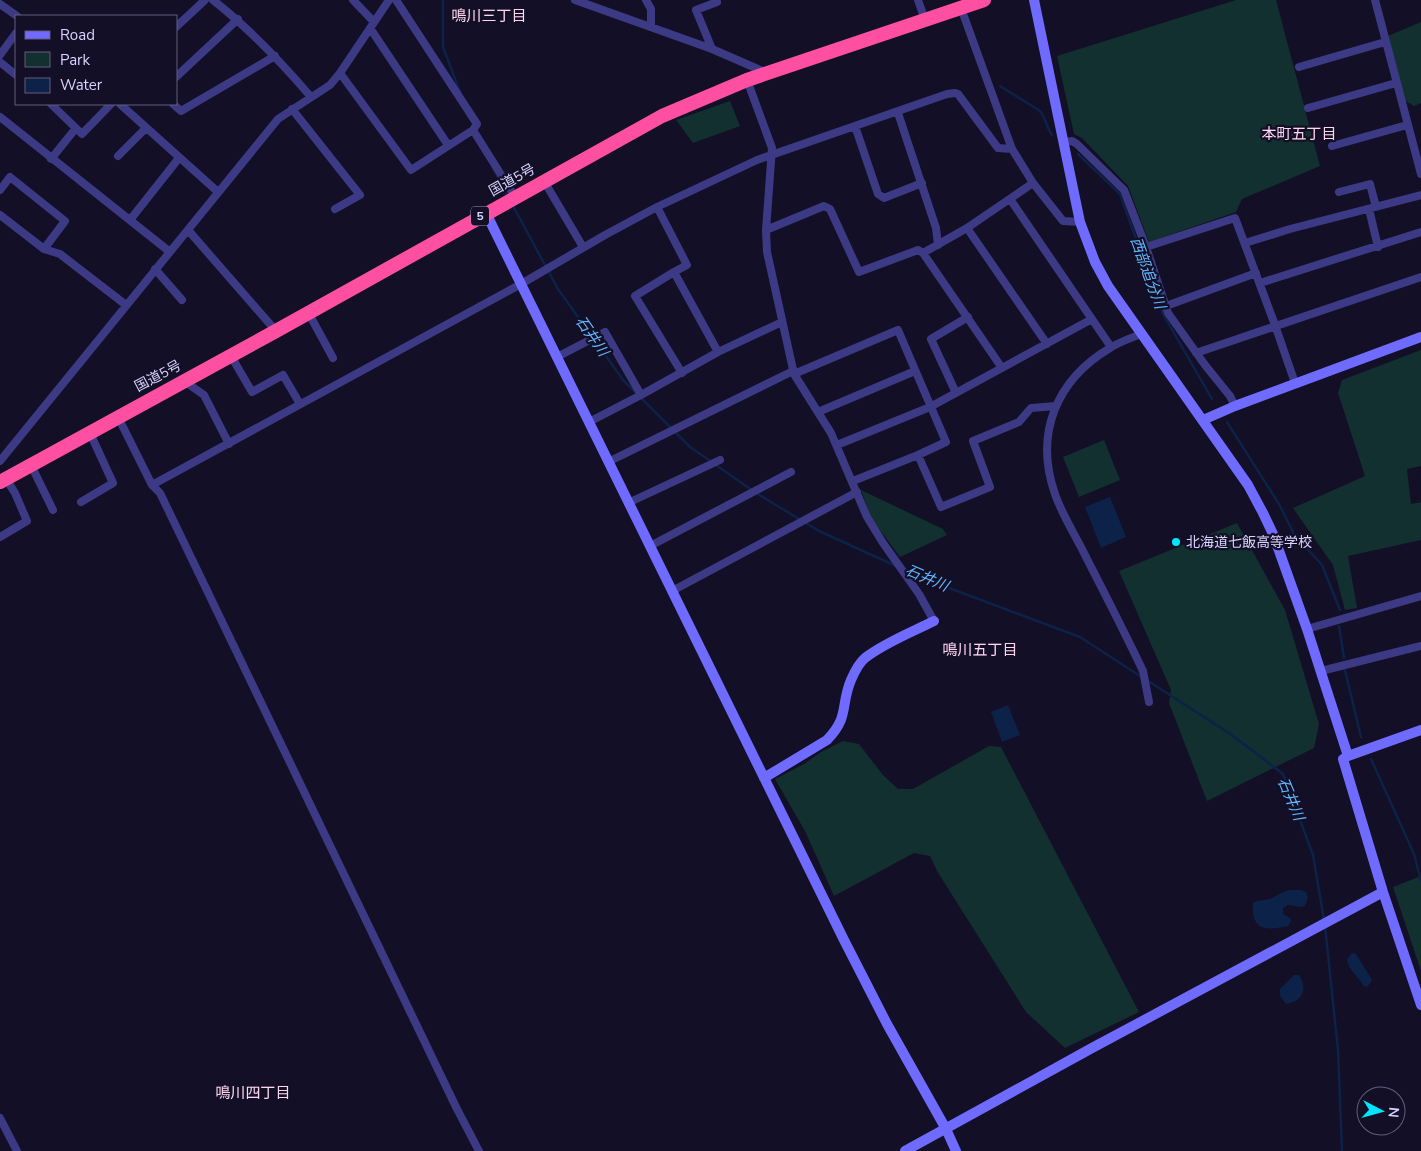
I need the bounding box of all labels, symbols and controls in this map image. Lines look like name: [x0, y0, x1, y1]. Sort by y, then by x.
district label: 鳴川三丁目: [451, 6, 527, 26]
legend: [15, 15, 178, 105]
text: Road: [60, 25, 95, 45]
text: Park: [60, 50, 90, 70]
text: Water: [60, 75, 103, 95]
district label: 本町五丁目: [1261, 124, 1337, 144]
street label: 国道5号: [485, 159, 539, 201]
road number: 5: [471, 207, 489, 226]
water label: 西部追分川: [1126, 234, 1171, 314]
water label: 石井川: [571, 312, 614, 362]
street label: 国道5号: [131, 356, 185, 396]
place label: 北海道七飯高等学校: [1186, 533, 1312, 552]
marker: 北海道七飯高等学校: [1170, 536, 1182, 548]
water label: 石井川: [902, 560, 953, 597]
district label: 鳴川五丁目: [942, 640, 1018, 660]
water label: 石井川: [1273, 774, 1310, 825]
district label: 鳴川四丁目: [215, 1083, 291, 1103]
north arrow: [1356, 1086, 1406, 1136]
text: N: [1383, 1106, 1403, 1119]

